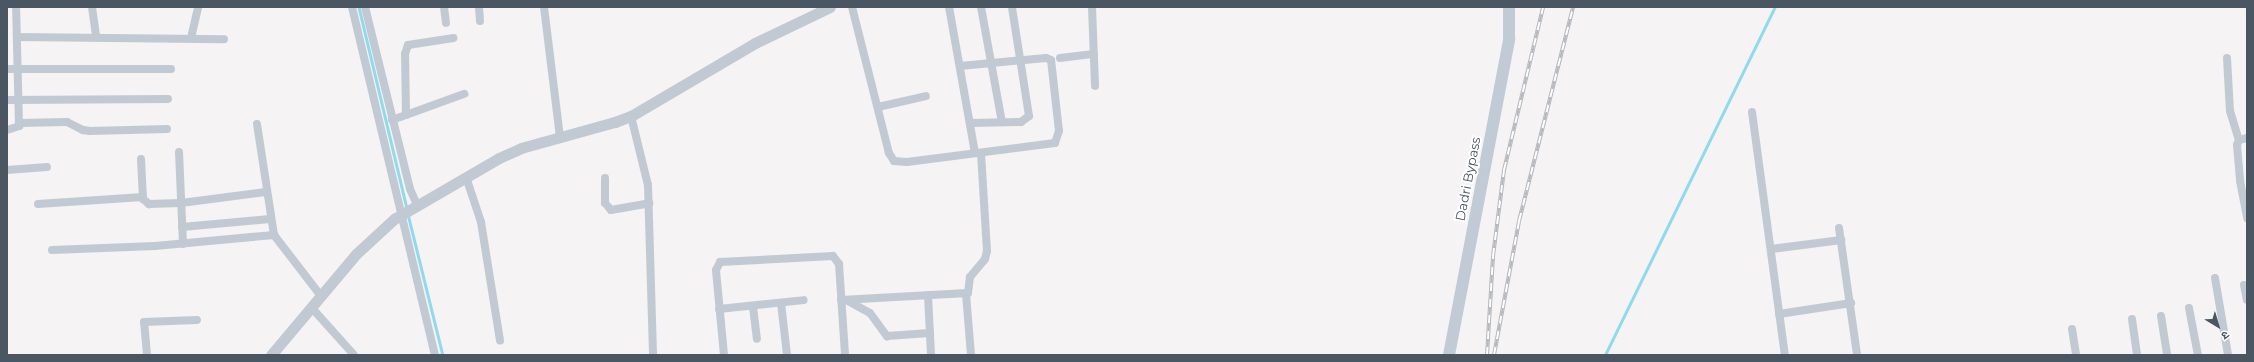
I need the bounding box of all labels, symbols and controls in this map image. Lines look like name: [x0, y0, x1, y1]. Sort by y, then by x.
street label: Dadri Bypass: [1452, 136, 1484, 222]
north arrow: [2198, 306, 2238, 346]
text: उ: [2219, 328, 2232, 343]

